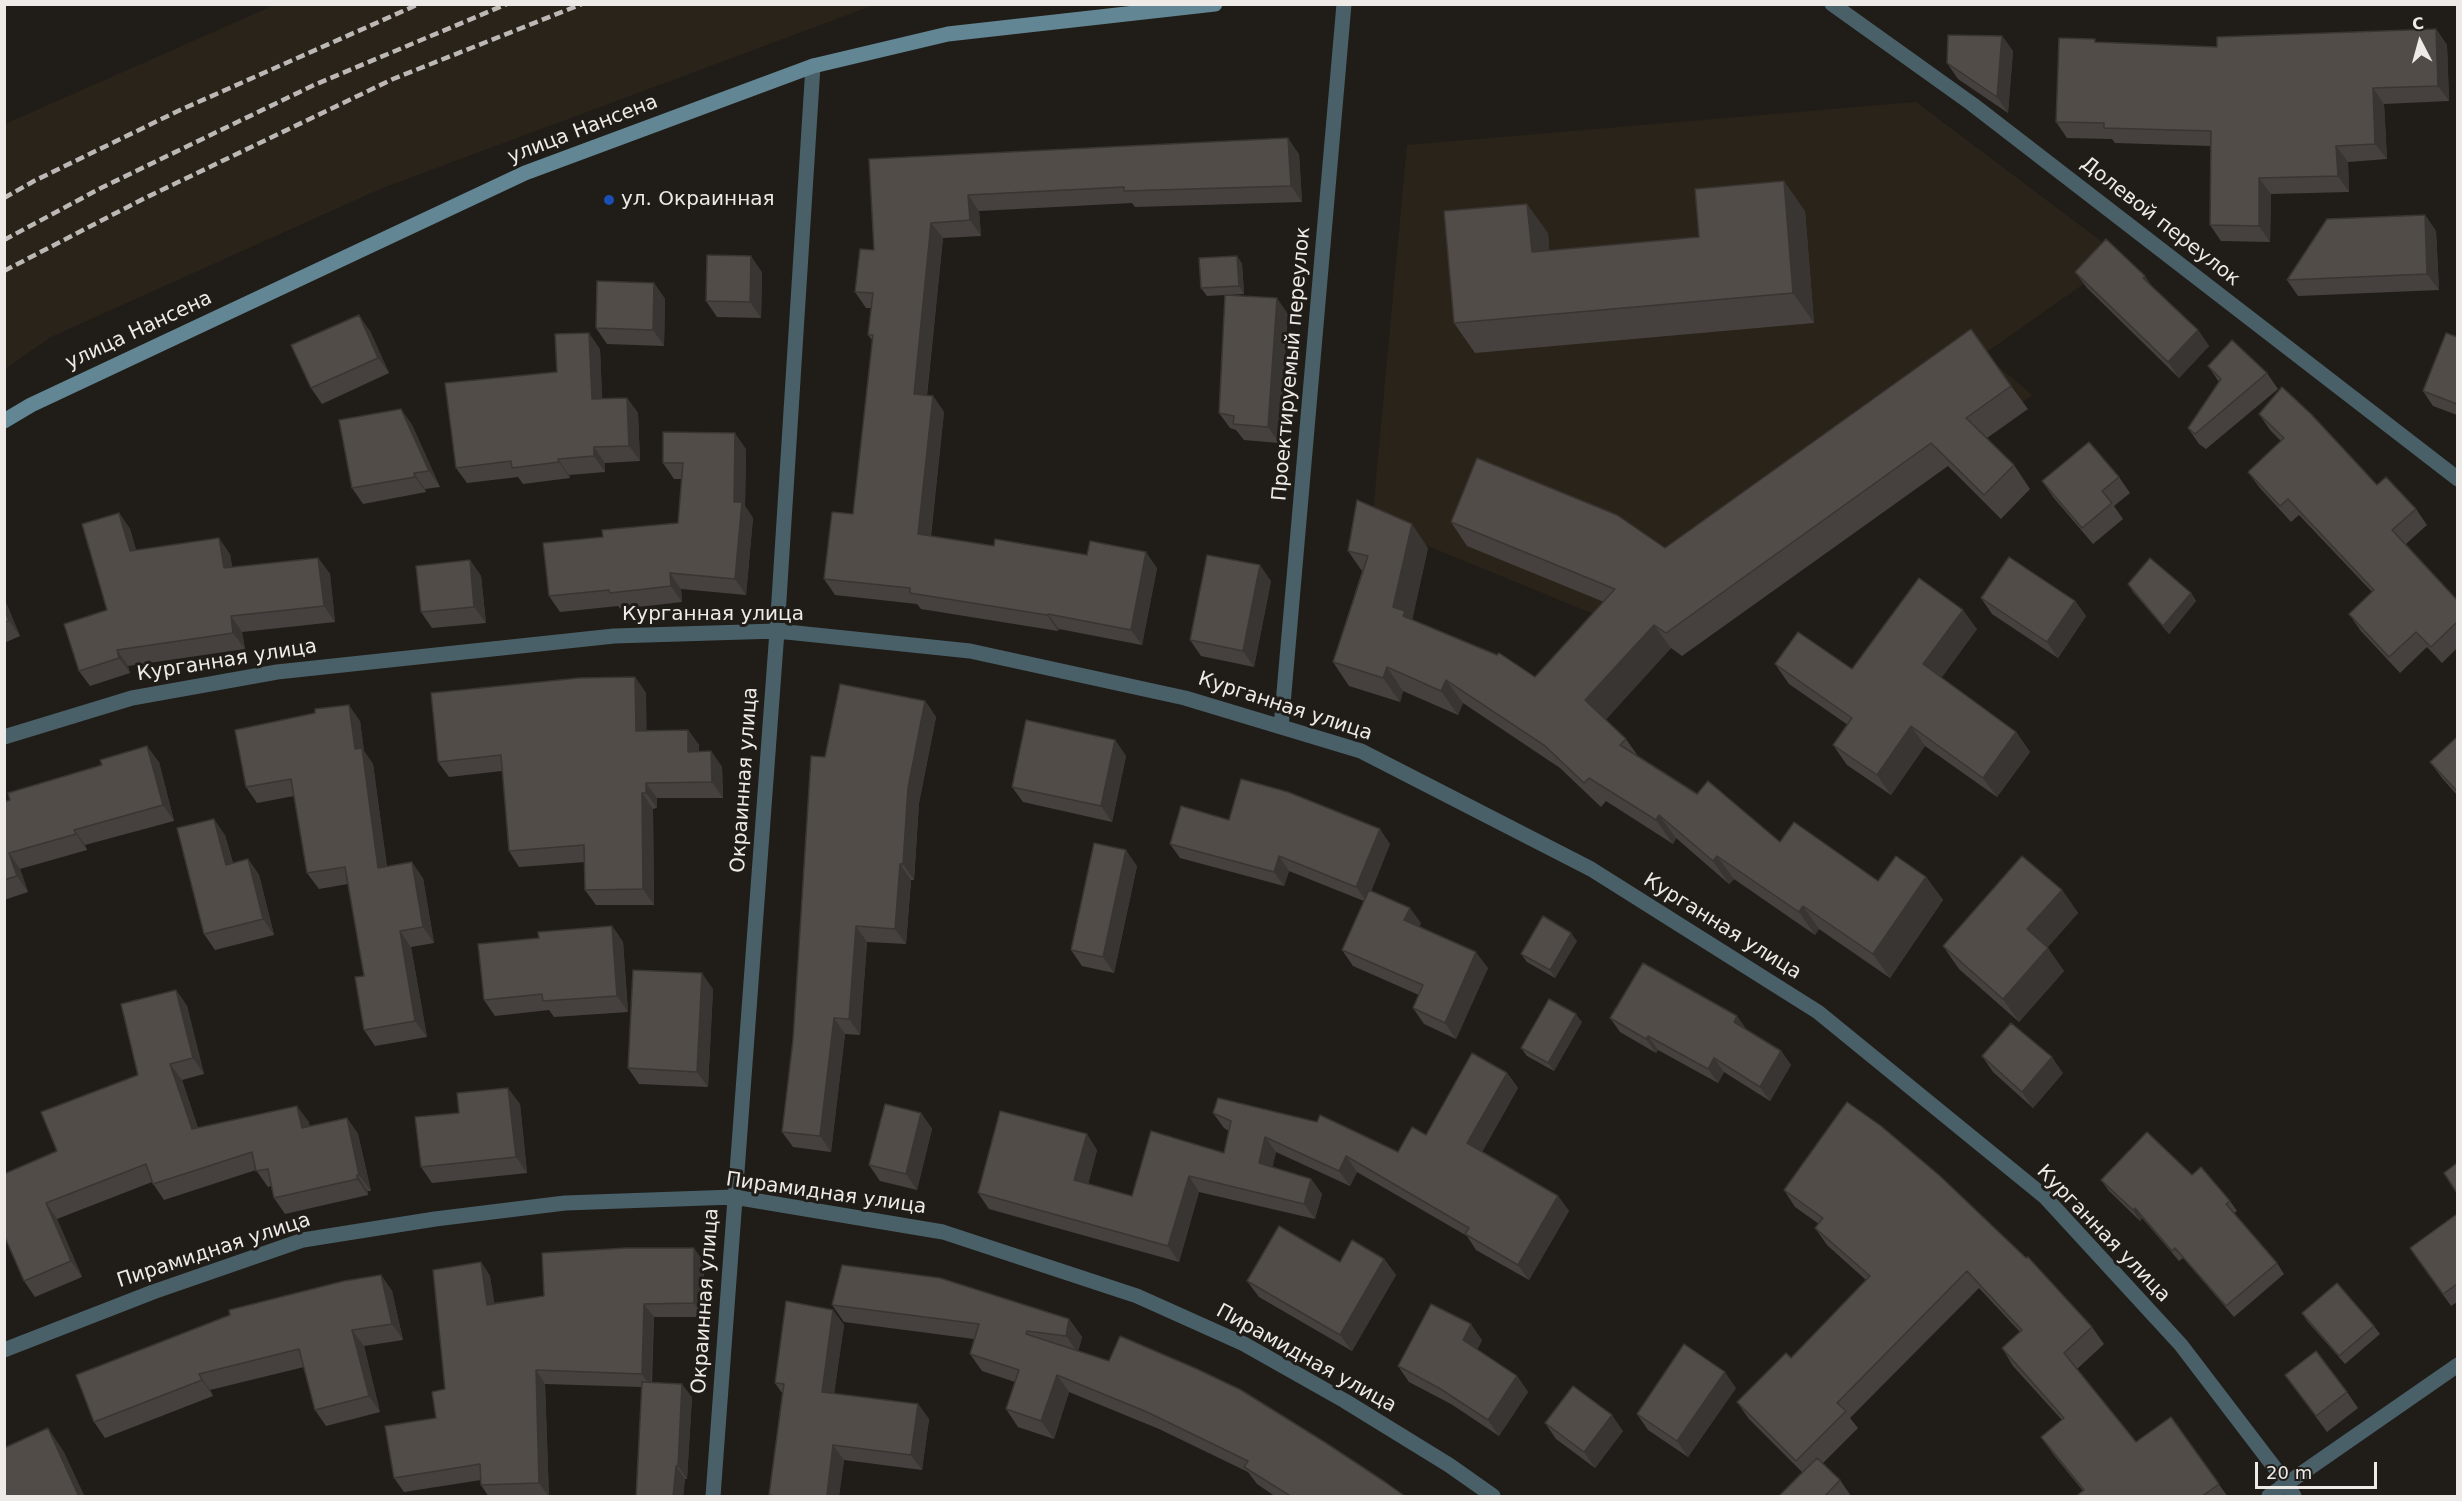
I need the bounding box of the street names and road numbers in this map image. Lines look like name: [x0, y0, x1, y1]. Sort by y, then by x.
street label: улица Нансена: [505, 90, 661, 170]
street label: Долевой переулок: [2076, 152, 2244, 292]
street label: Проектируемый переулок: [1268, 226, 1316, 502]
street label: улица Нансена: [62, 287, 216, 375]
street label: Курганная улица: [622, 603, 804, 627]
street label: Курганная улица: [135, 635, 319, 687]
street label: Курганная улица: [1195, 668, 1375, 746]
street label: Окраинная улица: [727, 686, 763, 874]
street label: Курганная улица: [1639, 869, 1805, 985]
street label: Курганная улица: [2031, 1160, 2175, 1308]
street label: Пирамидная улица: [724, 1168, 928, 1220]
street label: Окраинная улица: [688, 1207, 724, 1395]
street label: Пирамидная улица: [114, 1208, 314, 1294]
street label: Пирамидная улица: [1212, 1300, 1400, 1418]

